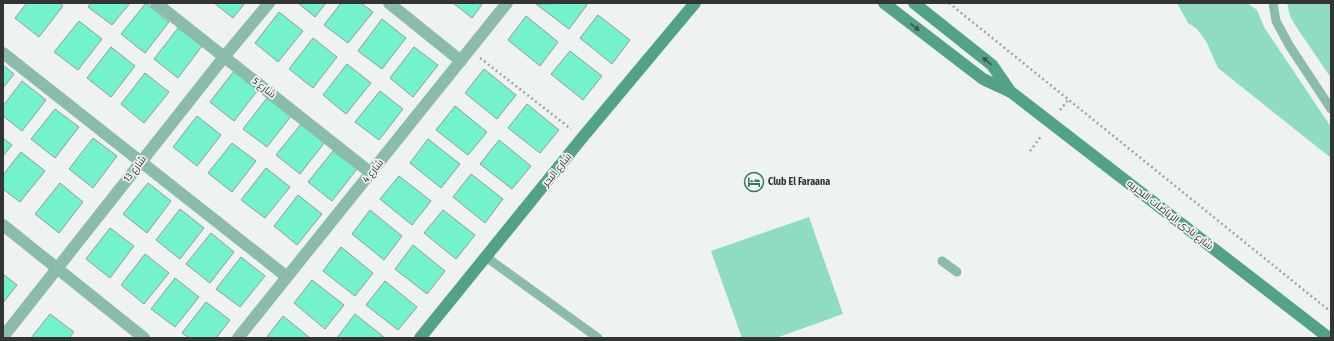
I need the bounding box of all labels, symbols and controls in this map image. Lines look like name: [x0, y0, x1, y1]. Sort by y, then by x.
one-way arrow: [910, 23, 921, 31]
one-way arrow: [981, 57, 992, 66]
street label: شارع 5: [250, 75, 278, 101]
street label: شارع البحر: [539, 151, 574, 190]
street label: شارع 13: [121, 153, 149, 185]
street label: شارع 4: [360, 157, 386, 185]
hotel icon: Club El Faraana: [743, 171, 765, 193]
place label: Club El Faraana: [768, 176, 830, 188]
street label: شارع نادى الرياضات البحريه: [1124, 178, 1216, 252]

